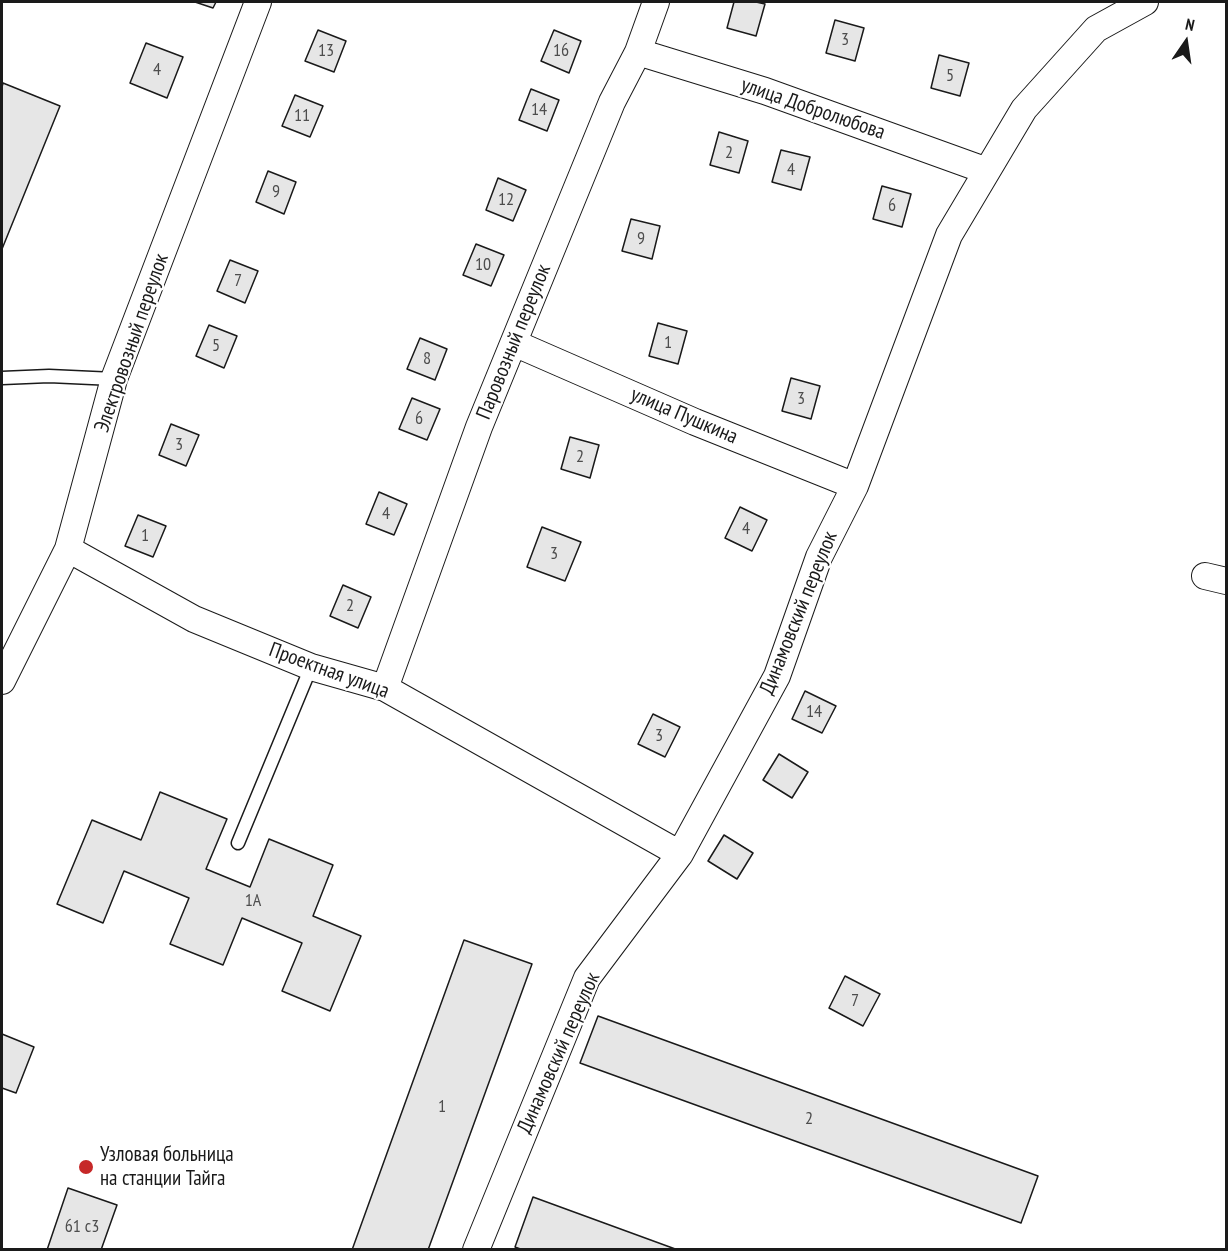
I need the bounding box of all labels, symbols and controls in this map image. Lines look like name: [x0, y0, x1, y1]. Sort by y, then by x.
north arrow: [1156, 12, 1216, 72]
text: N: [1184, 14, 1197, 35]
house number: 3: [841, 29, 849, 51]
house number: 13: [318, 40, 334, 62]
house number: 16: [553, 40, 569, 62]
house number: 4: [153, 59, 161, 81]
house number: 5: [946, 65, 954, 87]
street label: улица Добролюбова: [738, 73, 888, 145]
house number: 14: [531, 99, 547, 121]
house number: 11: [294, 105, 310, 127]
house number: 2: [725, 142, 733, 164]
house number: 4: [787, 159, 795, 181]
house number: 9: [272, 181, 280, 203]
house number: 12: [498, 189, 514, 211]
house number: 6: [888, 195, 896, 217]
house number: 9: [637, 228, 645, 250]
street label: Электровозный переулок: [90, 250, 174, 436]
house number: 10: [475, 254, 491, 276]
street label: Паровозный переулок: [471, 261, 557, 423]
house number: 7: [234, 270, 242, 292]
house number: 1: [664, 332, 672, 354]
house number: 5: [212, 335, 220, 357]
house number: 8: [423, 348, 431, 370]
street label: улица Пушкина: [627, 382, 741, 450]
house number: 3: [797, 388, 805, 410]
house number: 6: [415, 408, 423, 430]
house number: 3: [175, 434, 183, 456]
house number: 2: [576, 446, 584, 468]
house number: 4: [382, 503, 390, 525]
house number: 4: [742, 518, 750, 540]
house number: 1: [141, 525, 149, 547]
street label: Динамовский переулок: [755, 528, 843, 698]
house number: 3: [550, 543, 558, 565]
house number: 2: [346, 595, 354, 617]
street label: Проектная улица: [266, 638, 392, 704]
house number: 14: [806, 701, 822, 723]
house number: 3: [655, 725, 663, 747]
house number: 1А: [245, 890, 261, 912]
street label: Динамовский переулок: [512, 969, 606, 1137]
house number: 7: [851, 990, 859, 1012]
house number: 1: [438, 1096, 446, 1118]
house number: 2: [805, 1108, 813, 1130]
place label: Узловая больница на станции Тайга: [100, 1142, 234, 1192]
marker: Узловая больница на станции Тайга: [77, 1158, 95, 1176]
house number: 61 с3: [65, 1216, 99, 1238]

